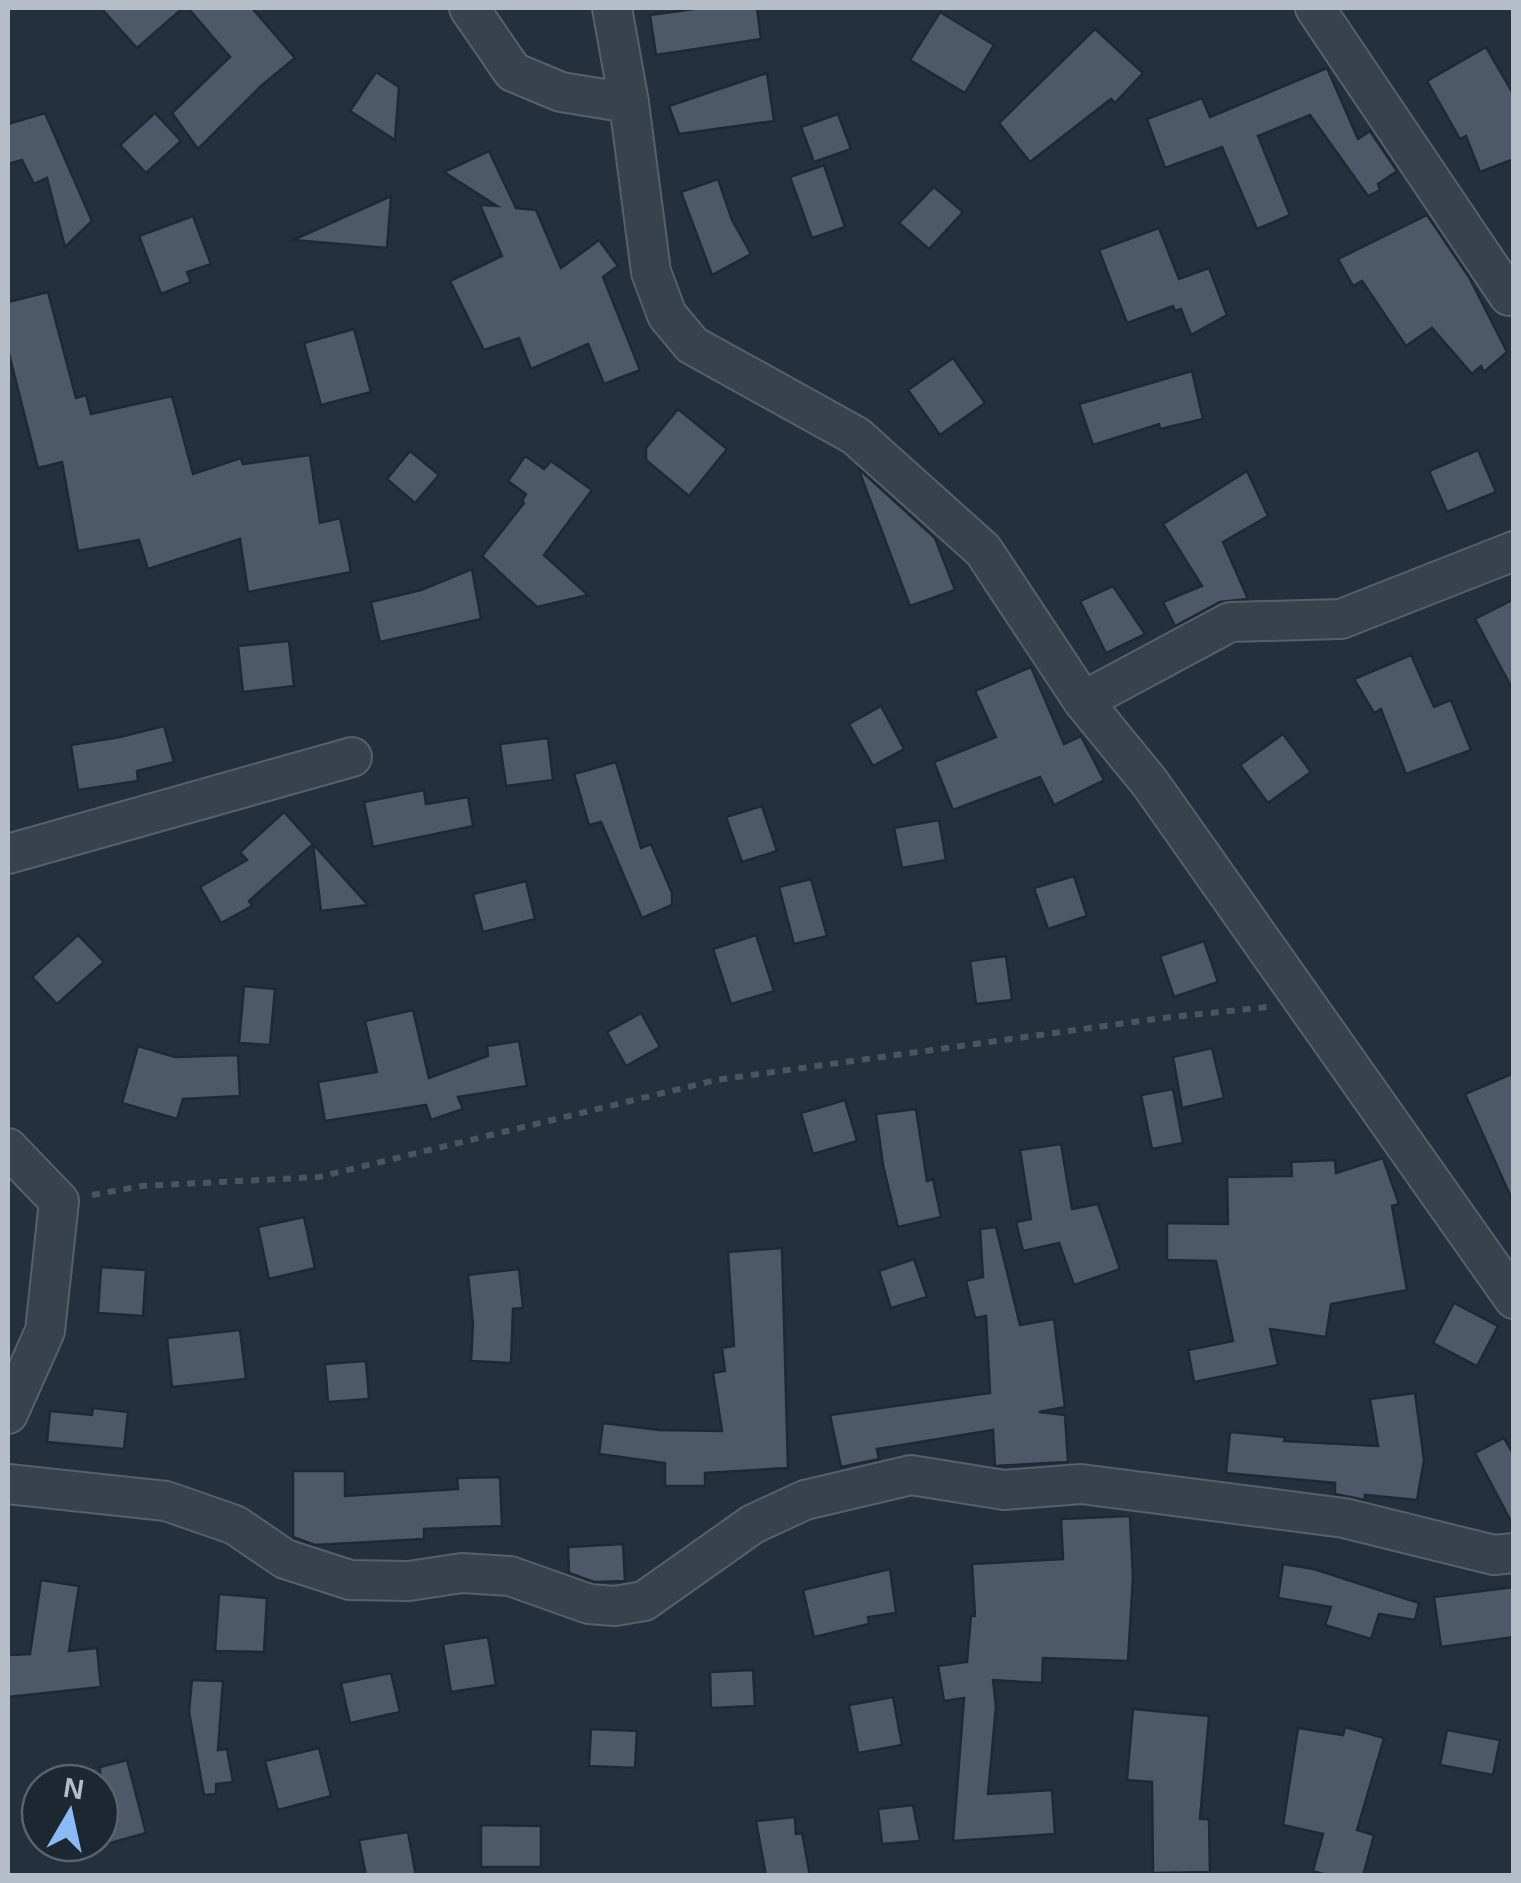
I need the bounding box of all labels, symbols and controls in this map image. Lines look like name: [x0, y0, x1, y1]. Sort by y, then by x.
north arrow: [20, 1763, 120, 1863]
text: N: [61, 1772, 86, 1806]

